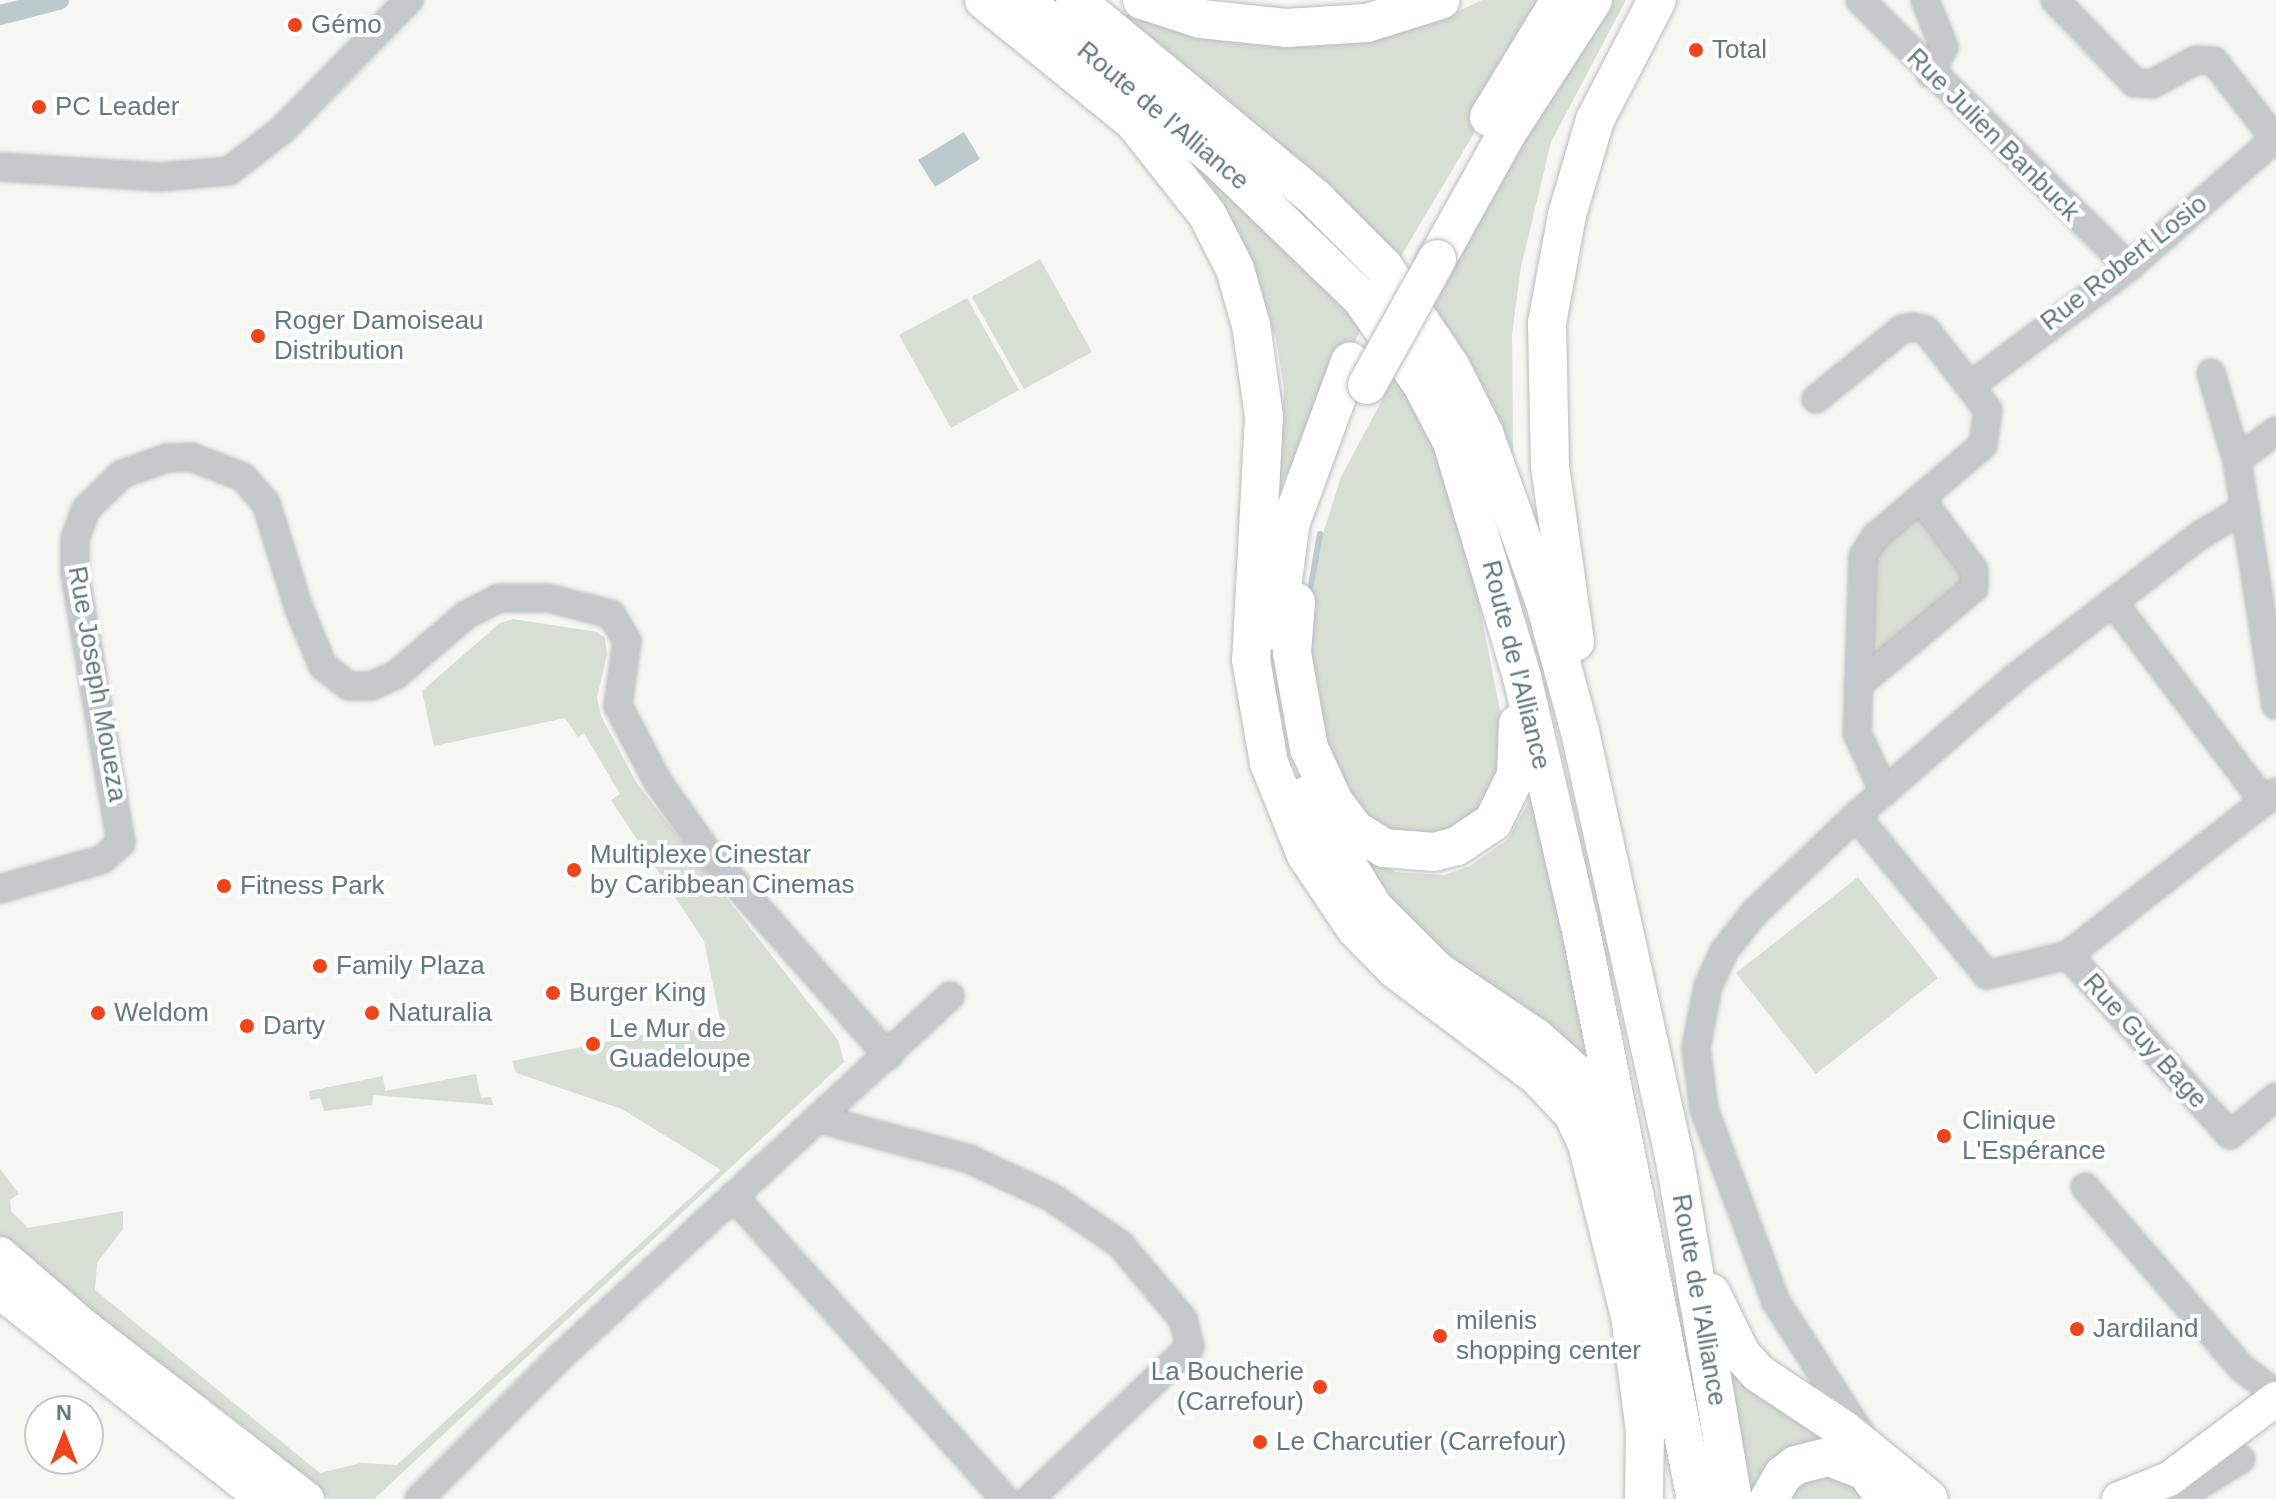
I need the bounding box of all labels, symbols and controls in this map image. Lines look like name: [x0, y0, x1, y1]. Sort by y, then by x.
place label: Gémo: [311, 9, 382, 41]
marker: Gémo: [286, 16, 304, 34]
place label: Total: [1712, 34, 1767, 66]
street label: Route de l'Alliance: [1071, 35, 1255, 197]
marker: Total: [1687, 41, 1705, 59]
street label: Rue Julien Banbuck: [1900, 42, 2086, 228]
place label: PC Leader: [55, 91, 179, 123]
marker: PC Leader: [30, 98, 48, 116]
street label: Rue Robert Losio: [2035, 188, 2213, 338]
place label: Roger Damoiseau Distribution: [274, 305, 484, 366]
marker: Roger Damoiseau Distribution: [249, 327, 267, 345]
street label: Route de l'Alliance: [1475, 557, 1557, 773]
street label: Rue Joseph Moueza: [61, 564, 133, 804]
place label: Multiplexe Cinestar by Caribbean Cinemas: [590, 839, 854, 900]
marker: Multiplexe Cinestar by Caribbean Cinemas: [565, 861, 583, 879]
place label: Fitness Park: [240, 870, 384, 902]
marker: Fitness Park: [215, 877, 233, 895]
place label: Family Plaza: [336, 950, 485, 982]
marker: Family Plaza: [311, 957, 329, 975]
street label: Rue Guy Bage: [2076, 967, 2214, 1115]
place label: Burger King: [569, 977, 706, 1009]
marker: Burger King: [544, 984, 562, 1002]
place label: Weldom: [114, 997, 209, 1029]
place label: Naturalia: [388, 997, 492, 1029]
marker: Weldom: [89, 1004, 107, 1022]
marker: Naturalia: [363, 1004, 381, 1022]
place label: Darty: [263, 1010, 325, 1042]
place label: Le Mur de Guadeloupe: [609, 1013, 751, 1074]
marker: Darty: [238, 1017, 256, 1035]
marker: Le Mur de Guadeloupe: [584, 1035, 602, 1053]
place label: Clinique L'Espérance: [1962, 1105, 2106, 1166]
marker: Clinique L'Espérance: [1933, 1125, 1955, 1147]
street label: Route de l'Alliance: [1665, 1192, 1733, 1408]
place label: milenis shopping center: [1456, 1305, 1641, 1366]
place label: Jardiland: [2093, 1313, 2199, 1345]
marker: Jardiland: [2068, 1320, 2086, 1338]
marker: milenis shopping center: [1431, 1327, 1449, 1345]
place label: La Boucherie (Carrefour): [1151, 1356, 1304, 1418]
marker: La Boucherie (Carrefour): [1311, 1378, 1329, 1396]
north arrow: [24, 1395, 104, 1475]
text: N: [56, 1400, 72, 1425]
place label: Le Charcutier (Carrefour): [1276, 1426, 1566, 1458]
marker: Le Charcutier (Carrefour): [1251, 1433, 1269, 1451]

